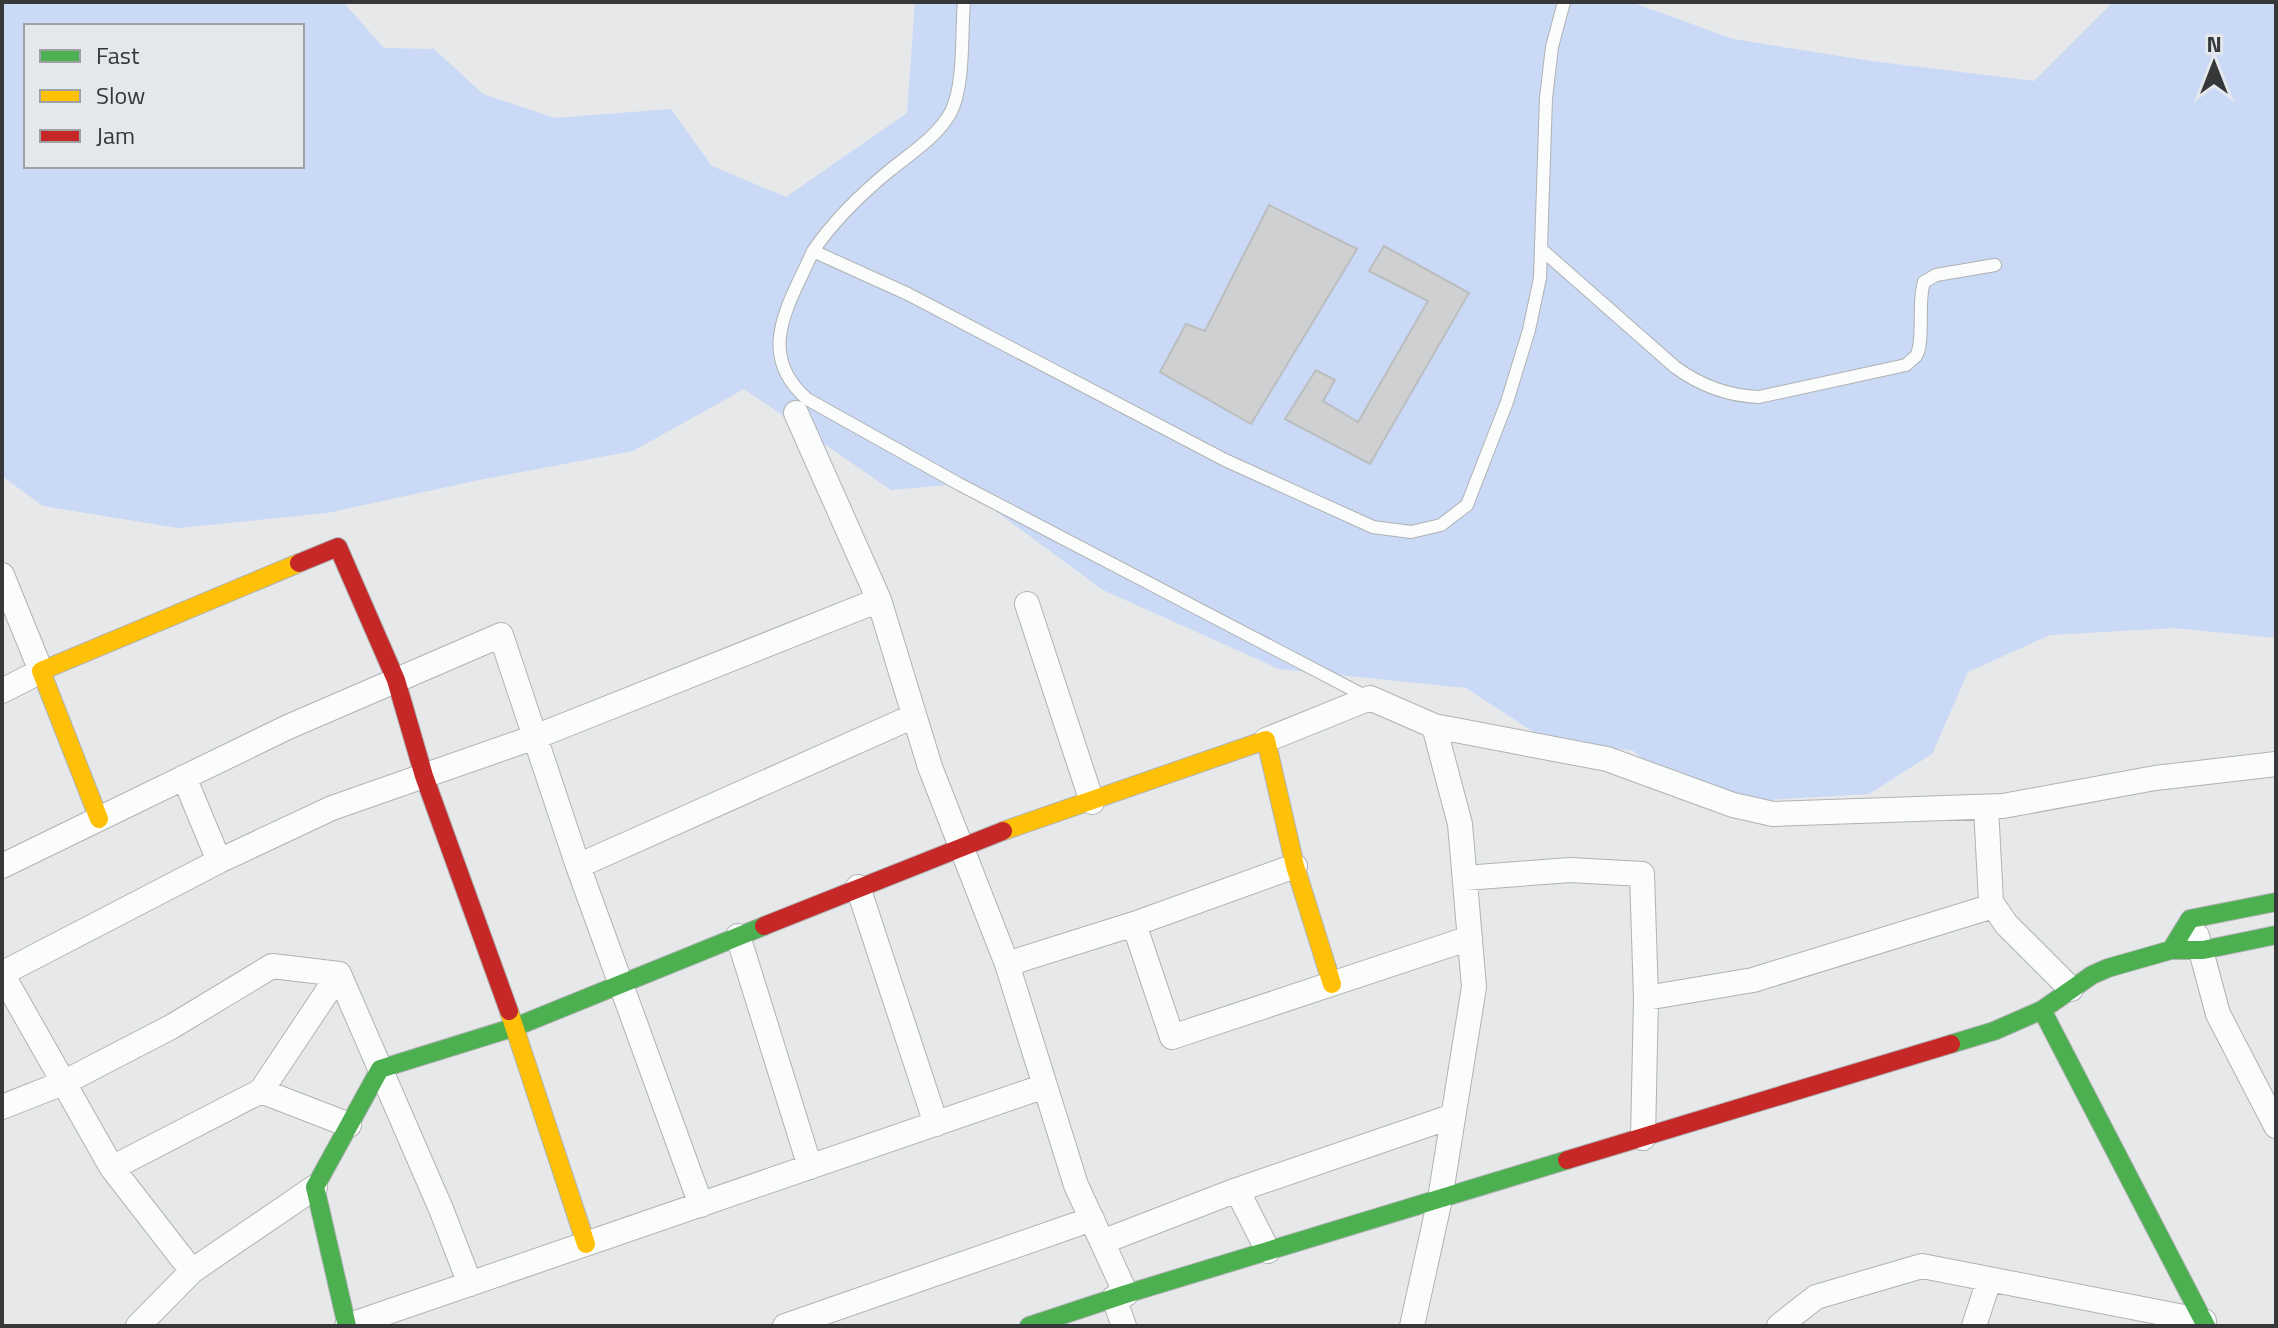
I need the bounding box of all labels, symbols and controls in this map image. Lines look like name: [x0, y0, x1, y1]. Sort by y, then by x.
legend: [24, 24, 304, 168]
north arrow: [2174, 24, 2254, 104]
text: N: [2206, 27, 2222, 61]
text: Fast: [96, 37, 140, 73]
text: Slow: [96, 77, 145, 113]
text: Jam: [96, 117, 135, 153]

